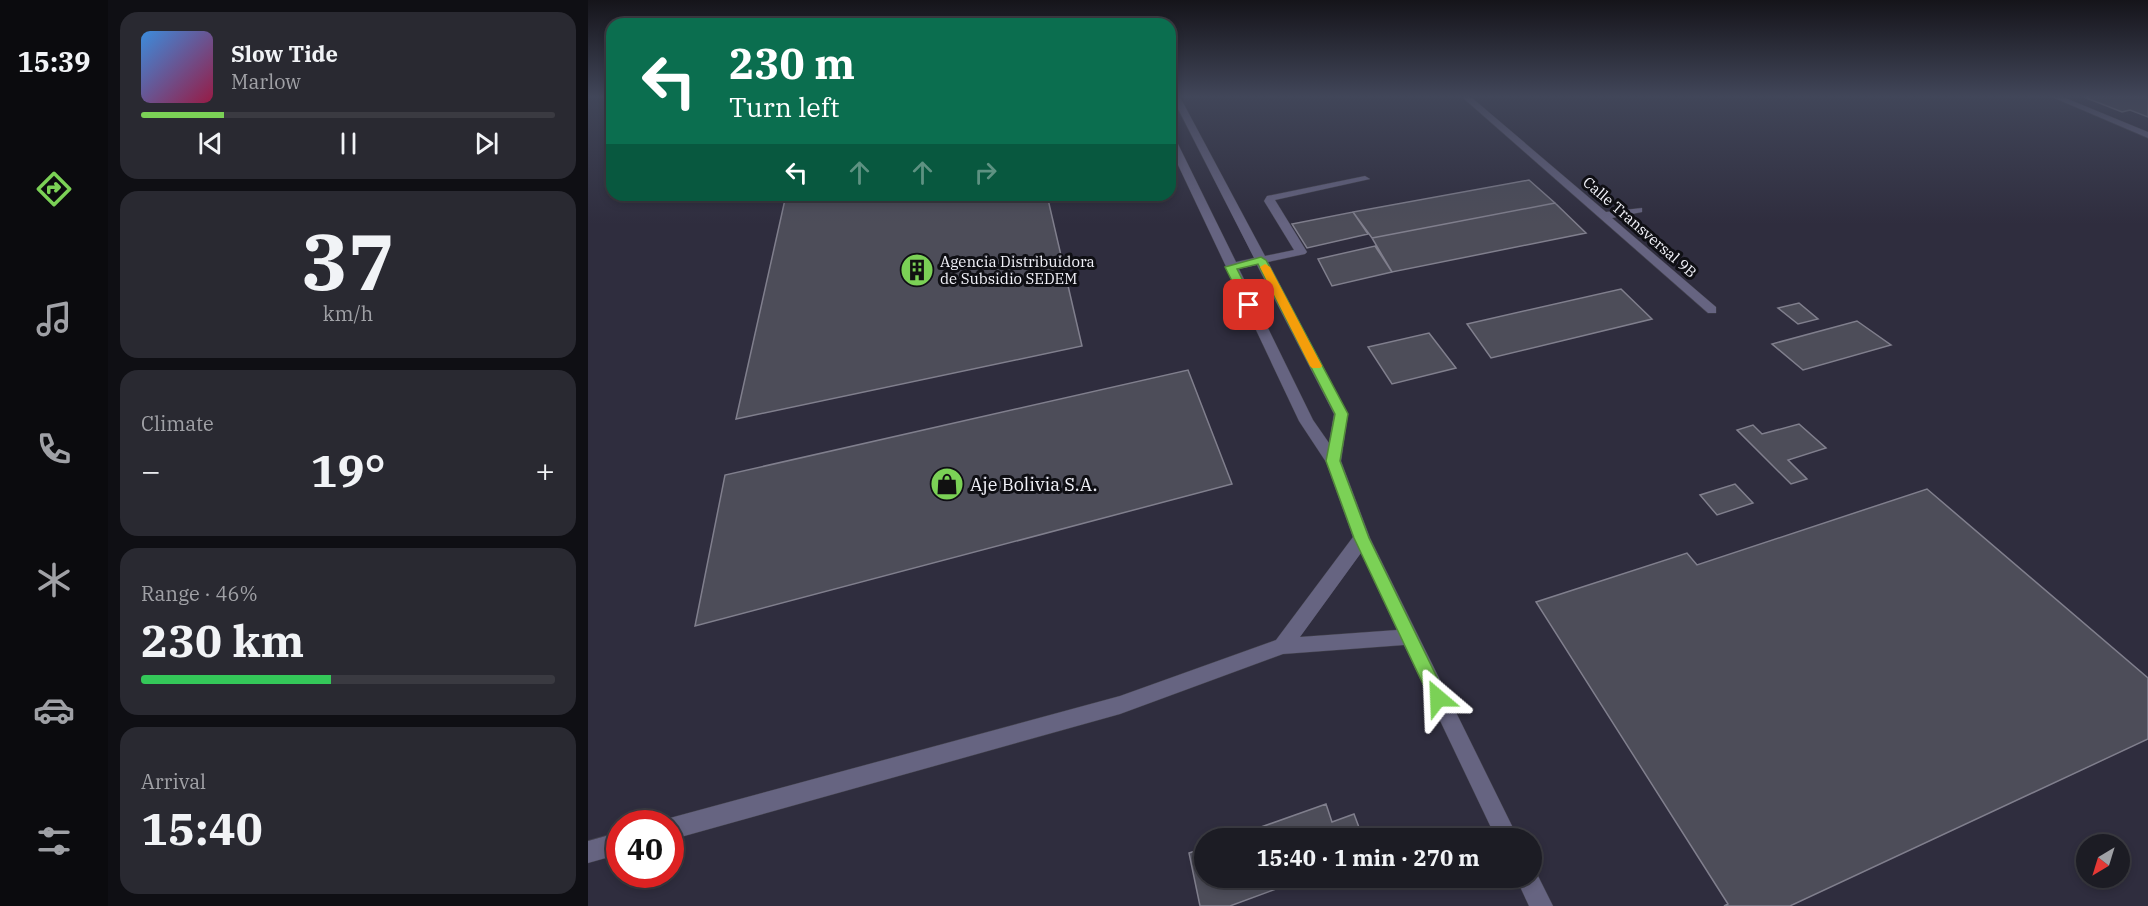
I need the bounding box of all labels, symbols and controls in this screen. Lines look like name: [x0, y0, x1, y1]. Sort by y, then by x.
text: 230 m: [729, 36, 855, 91]
text: Slow Tide: [231, 39, 338, 68]
icon: left: [630, 42, 708, 120]
text: 15:39: [18, 44, 90, 79]
text: Marlow: [231, 68, 301, 95]
text: Turn left: [729, 89, 840, 124]
icon: previous: [194, 127, 227, 160]
icon: pause: [332, 127, 365, 160]
icon: next: [470, 127, 503, 160]
icon: left: [780, 156, 813, 189]
icon: ahead: [843, 156, 876, 189]
icon: ahead: [906, 156, 939, 189]
icon: right: [969, 156, 1002, 189]
icon: directions: [33, 168, 75, 210]
street label: Calle Transversal 9B: [1579, 172, 1701, 282]
text: 37: [301, 210, 395, 311]
building icon: Agencia Distribuidora de Subsidio SEDEM: [899, 252, 935, 288]
place label: Agencia Distribuidora de Subsidio SEDEM: [940, 252, 1095, 288]
pin: [1223, 279, 1274, 330]
icon: arrive: [1232, 288, 1265, 321]
icon: music: [33, 298, 75, 340]
text: km/h: [323, 300, 373, 327]
text: Climate: [141, 410, 214, 437]
icon: phone: [33, 428, 75, 470]
text: 19°: [310, 441, 386, 499]
text: −: [141, 449, 161, 492]
text: +: [535, 449, 555, 492]
shop icon: Aje Bolivia S.A.: [929, 466, 965, 502]
place label: Aje Bolivia S.A.: [970, 473, 1097, 496]
icon: climate: [33, 559, 75, 601]
text: Range · 46%: [141, 580, 258, 607]
text: 230 km: [141, 611, 304, 669]
position arrow: [1406, 666, 1470, 730]
icon: car: [33, 689, 75, 731]
text: Arrival: [141, 768, 206, 795]
text: 15:40: [141, 799, 263, 857]
speed limit sign: 40: [606, 810, 684, 888]
icon: filters: [33, 820, 75, 862]
north arrow: [2076, 834, 2130, 888]
map controls: [2076, 834, 2130, 888]
text: 15:40 · 1 min · 270 m: [1256, 843, 1480, 872]

